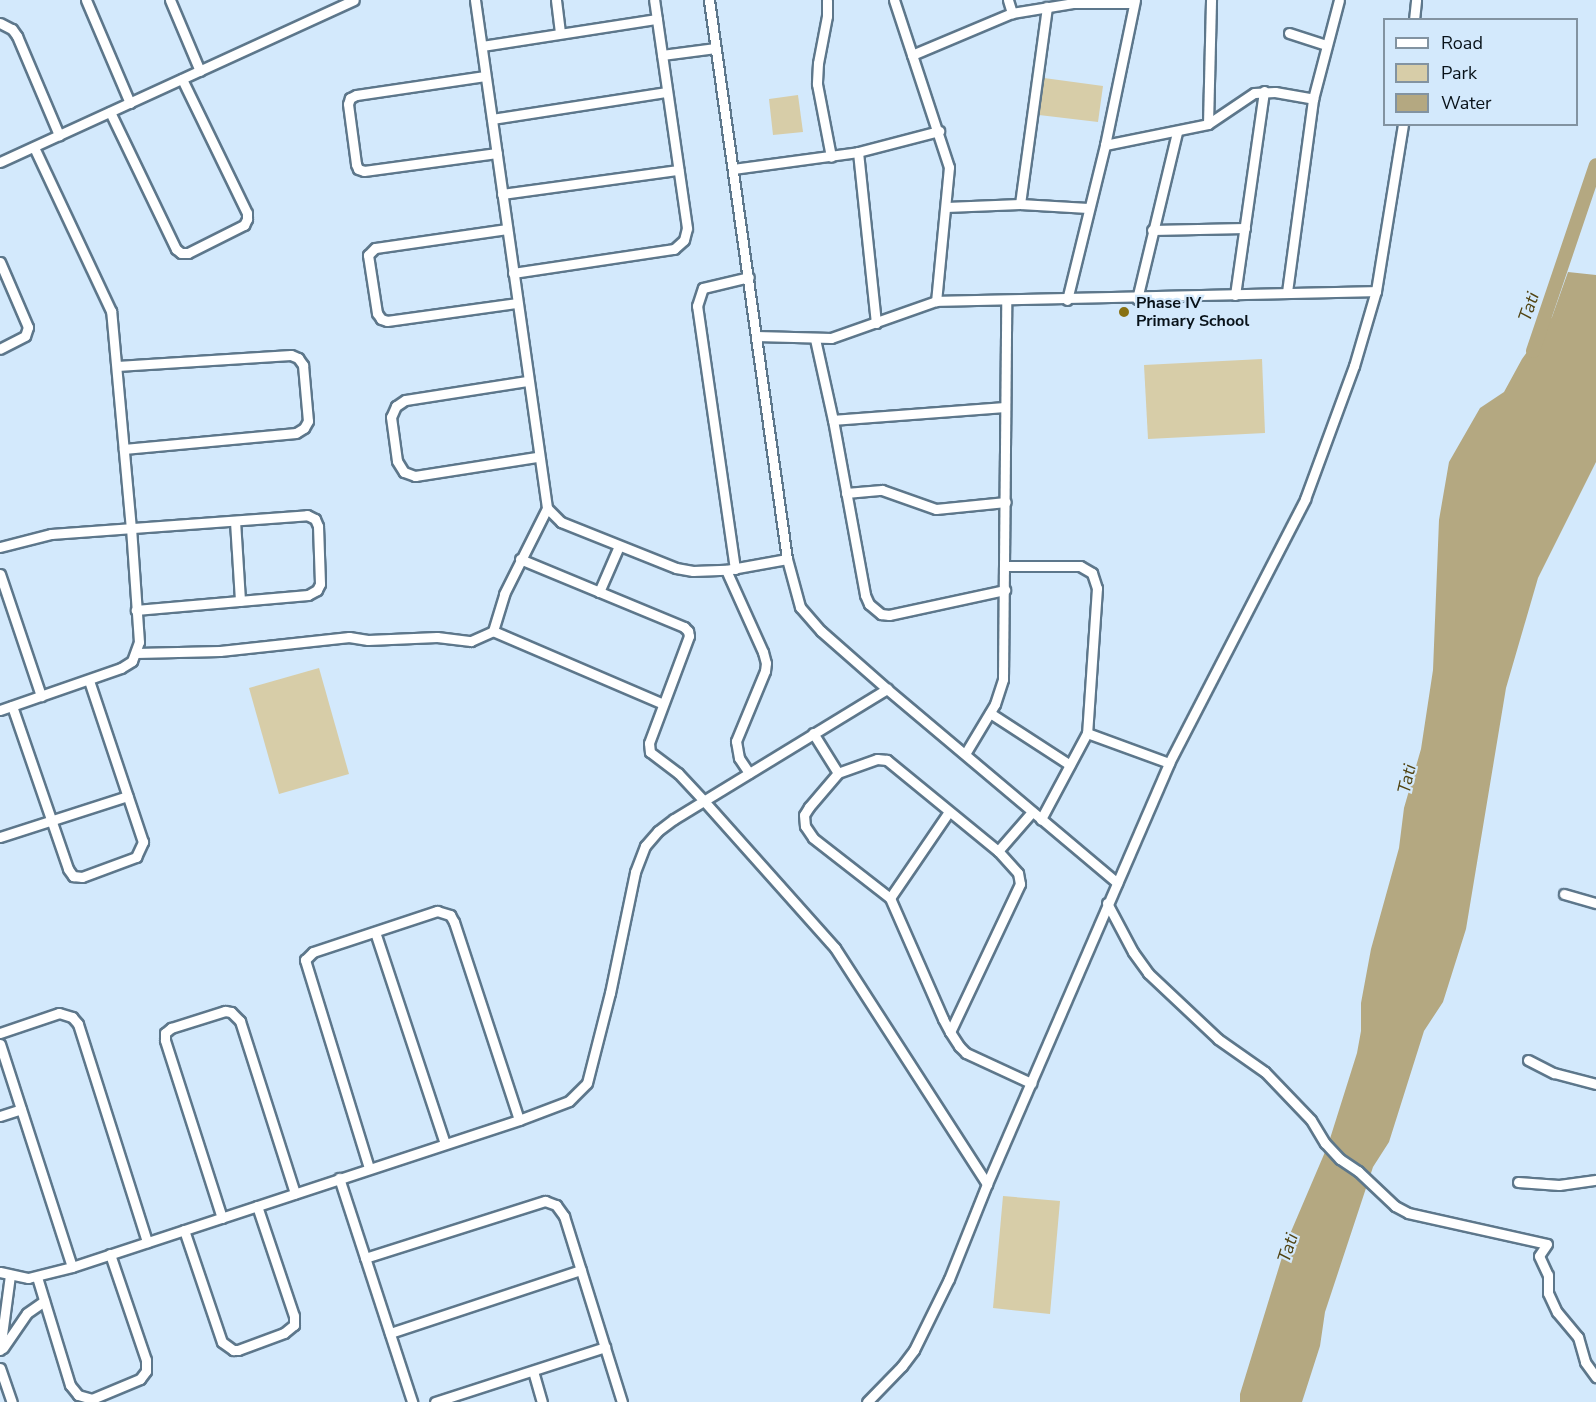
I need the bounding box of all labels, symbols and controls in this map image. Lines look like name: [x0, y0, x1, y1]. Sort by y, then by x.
legend: [1383, 18, 1578, 126]
text: Road: [1441, 31, 1483, 55]
text: Park: [1441, 61, 1477, 85]
text: Water: [1441, 91, 1492, 115]
water label: Tati: [1514, 290, 1544, 324]
place label: Phase IV Primary School: [1136, 293, 1249, 331]
marker: Phase IV Primary School: [1117, 305, 1131, 319]
water label: Tati: [1393, 762, 1421, 796]
water label: Tati: [1273, 1231, 1303, 1265]

